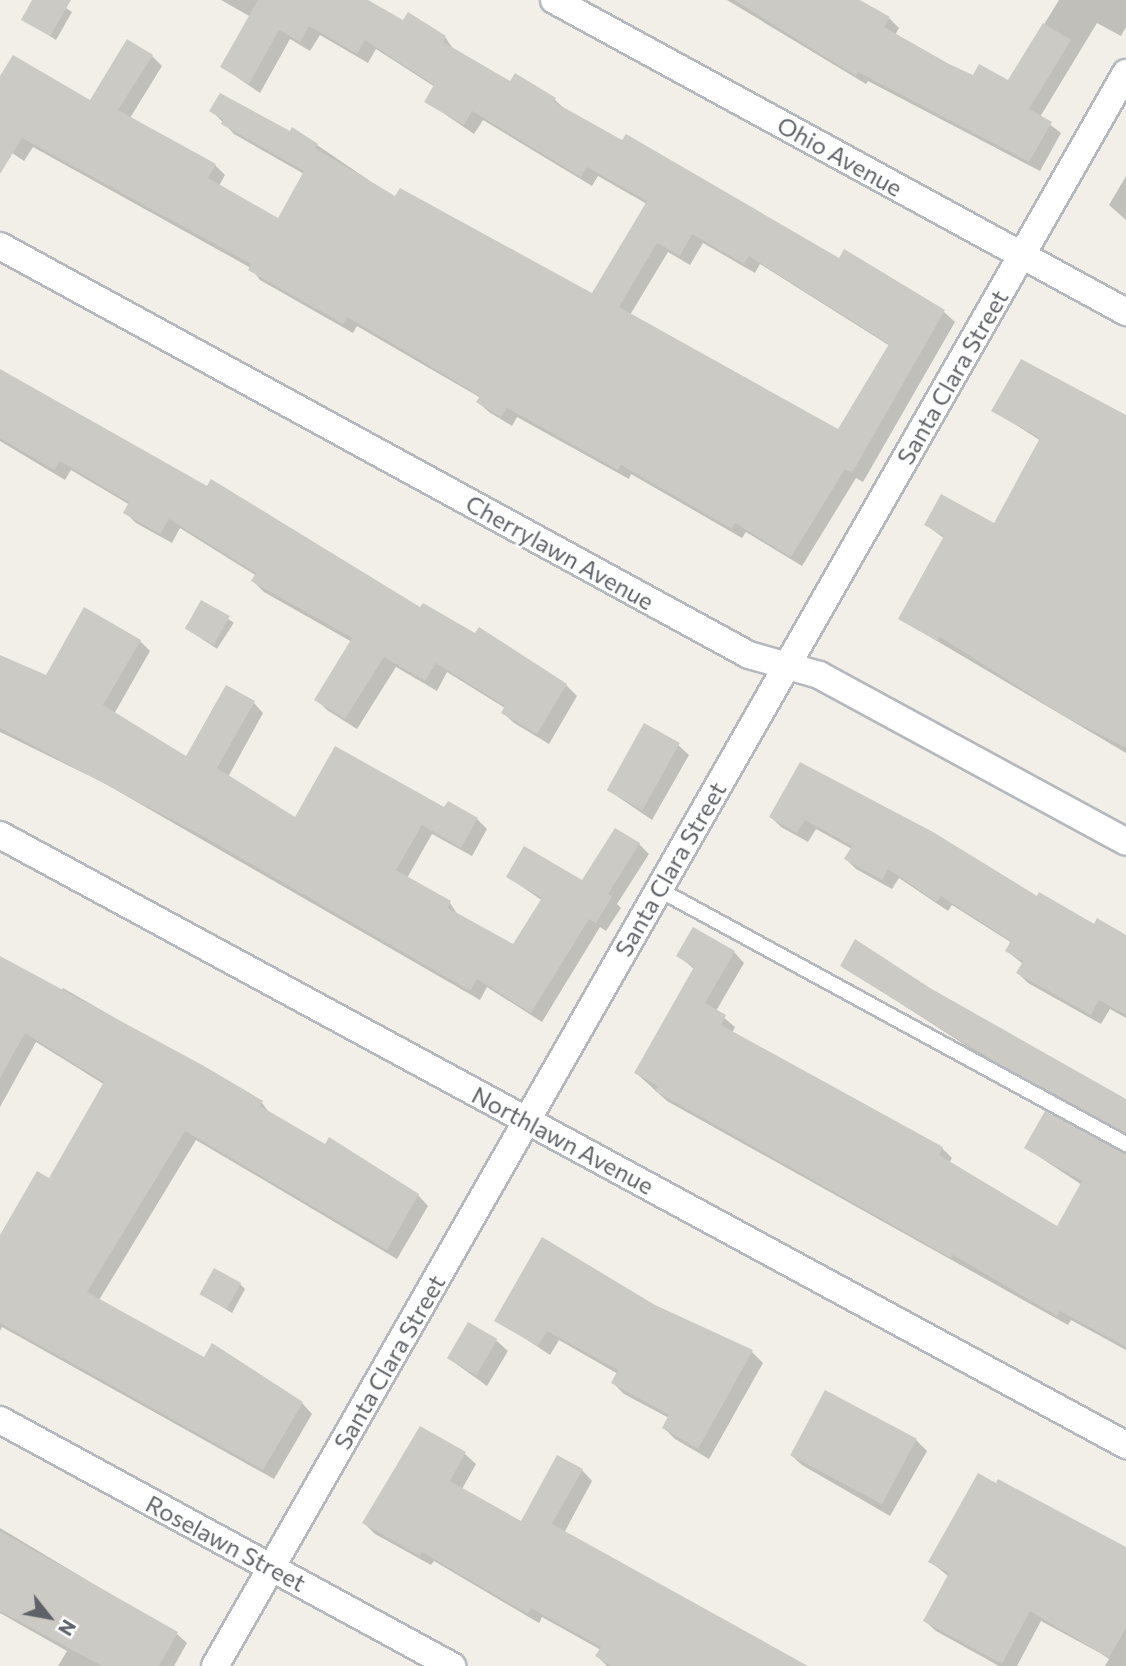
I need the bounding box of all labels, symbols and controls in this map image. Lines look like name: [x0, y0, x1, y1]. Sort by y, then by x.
street label: Ohio Avenue: [772, 110, 908, 202]
street label: Santa Clara Street: [890, 285, 1014, 469]
street label: Cherrylawn Avenue: [461, 488, 659, 616]
street label: Santa Clara Street: [608, 777, 732, 961]
street label: Northlawn Avenue: [467, 1080, 659, 1200]
street label: Santa Clara Street: [327, 1270, 451, 1454]
street label: Roselawn Street: [141, 1489, 311, 1597]
north arrow: [14, 1582, 84, 1652]
text: N: [54, 1616, 81, 1640]

